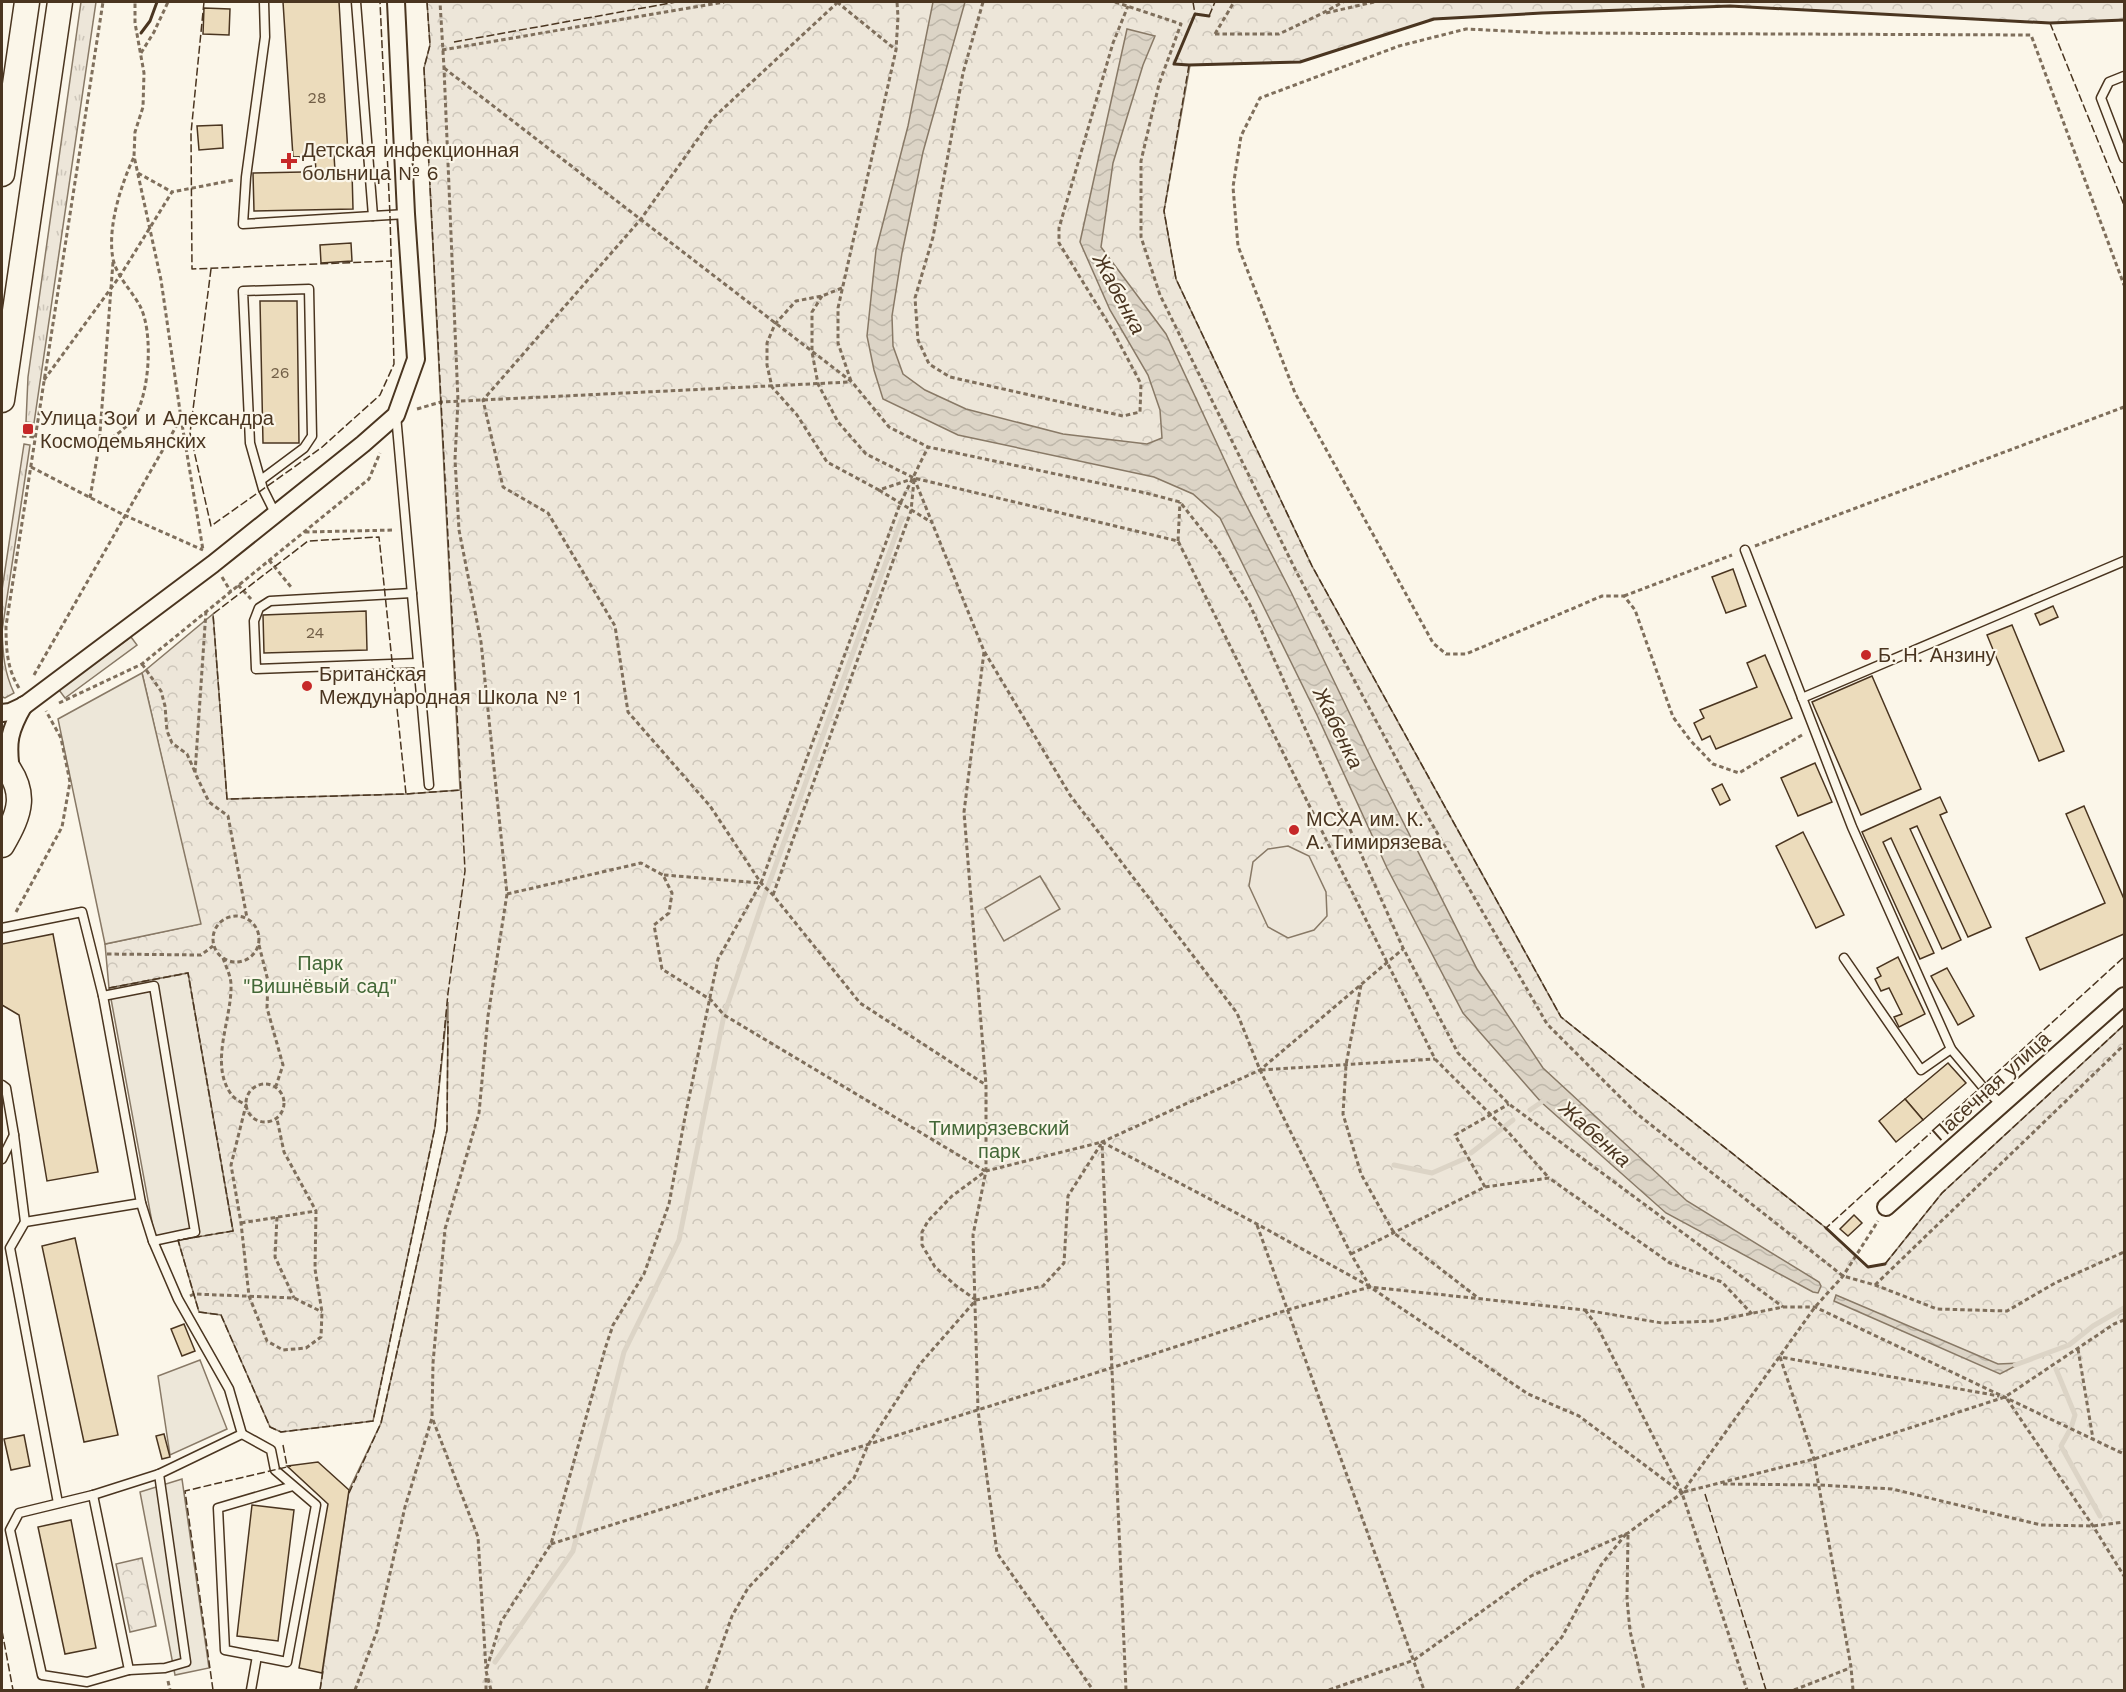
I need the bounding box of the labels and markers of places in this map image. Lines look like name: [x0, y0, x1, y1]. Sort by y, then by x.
place label: Детская инфекционная больница № 6: [302, 138, 519, 185]
marker: Детская инфекционная больница № 6: [280, 152, 298, 170]
place label: Улица Зои и Александра Космодемьянских: [40, 406, 275, 453]
marker: Улица Зои и Александра Космодемьянских: [21, 422, 35, 436]
place label: Б. Н. Анзину: [1878, 643, 1996, 667]
marker: Б. Н. Анзину: [1859, 648, 1873, 662]
place label: Британская Международная Школа № 1: [319, 662, 581, 709]
marker: Британская Международная Школа № 1: [300, 679, 314, 693]
place label: МСХА им. К. А. Тимирязева: [1306, 807, 1443, 854]
marker: МСХА им. К. А. Тимирязева: [1287, 823, 1301, 837]

